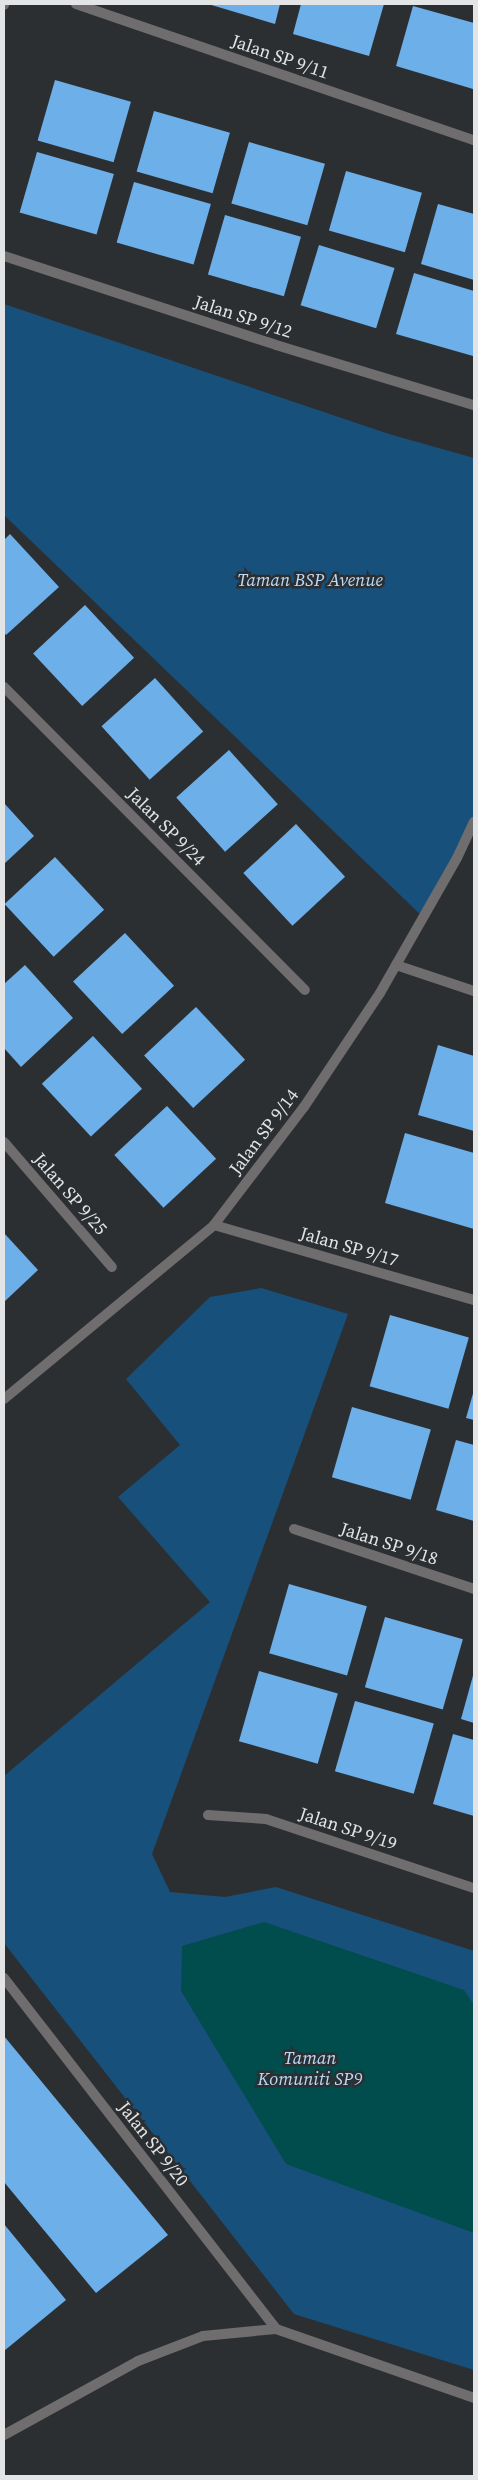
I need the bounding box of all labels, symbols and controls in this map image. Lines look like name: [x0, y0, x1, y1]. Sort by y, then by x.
street label: Jalan SP 9/11: [228, 30, 332, 84]
street label: Jalan SP 9/12: [191, 291, 295, 343]
park label: Taman BSP Avenue: [237, 569, 383, 591]
street label: Jalan SP 9/24: [122, 783, 210, 871]
street label: Jalan SP 9/14: [225, 1085, 303, 1179]
street label: Jalan SP 9/25: [29, 1149, 111, 1239]
street label: Jalan SP 9/17: [297, 1223, 401, 1271]
street label: Jalan SP 9/18: [337, 1518, 441, 1570]
street label: Jalan SP 9/19: [296, 1803, 400, 1855]
park label: Taman Komuniti SP9: [258, 2048, 362, 2090]
street label: Jalan SP 9/20: [113, 2097, 193, 2191]

